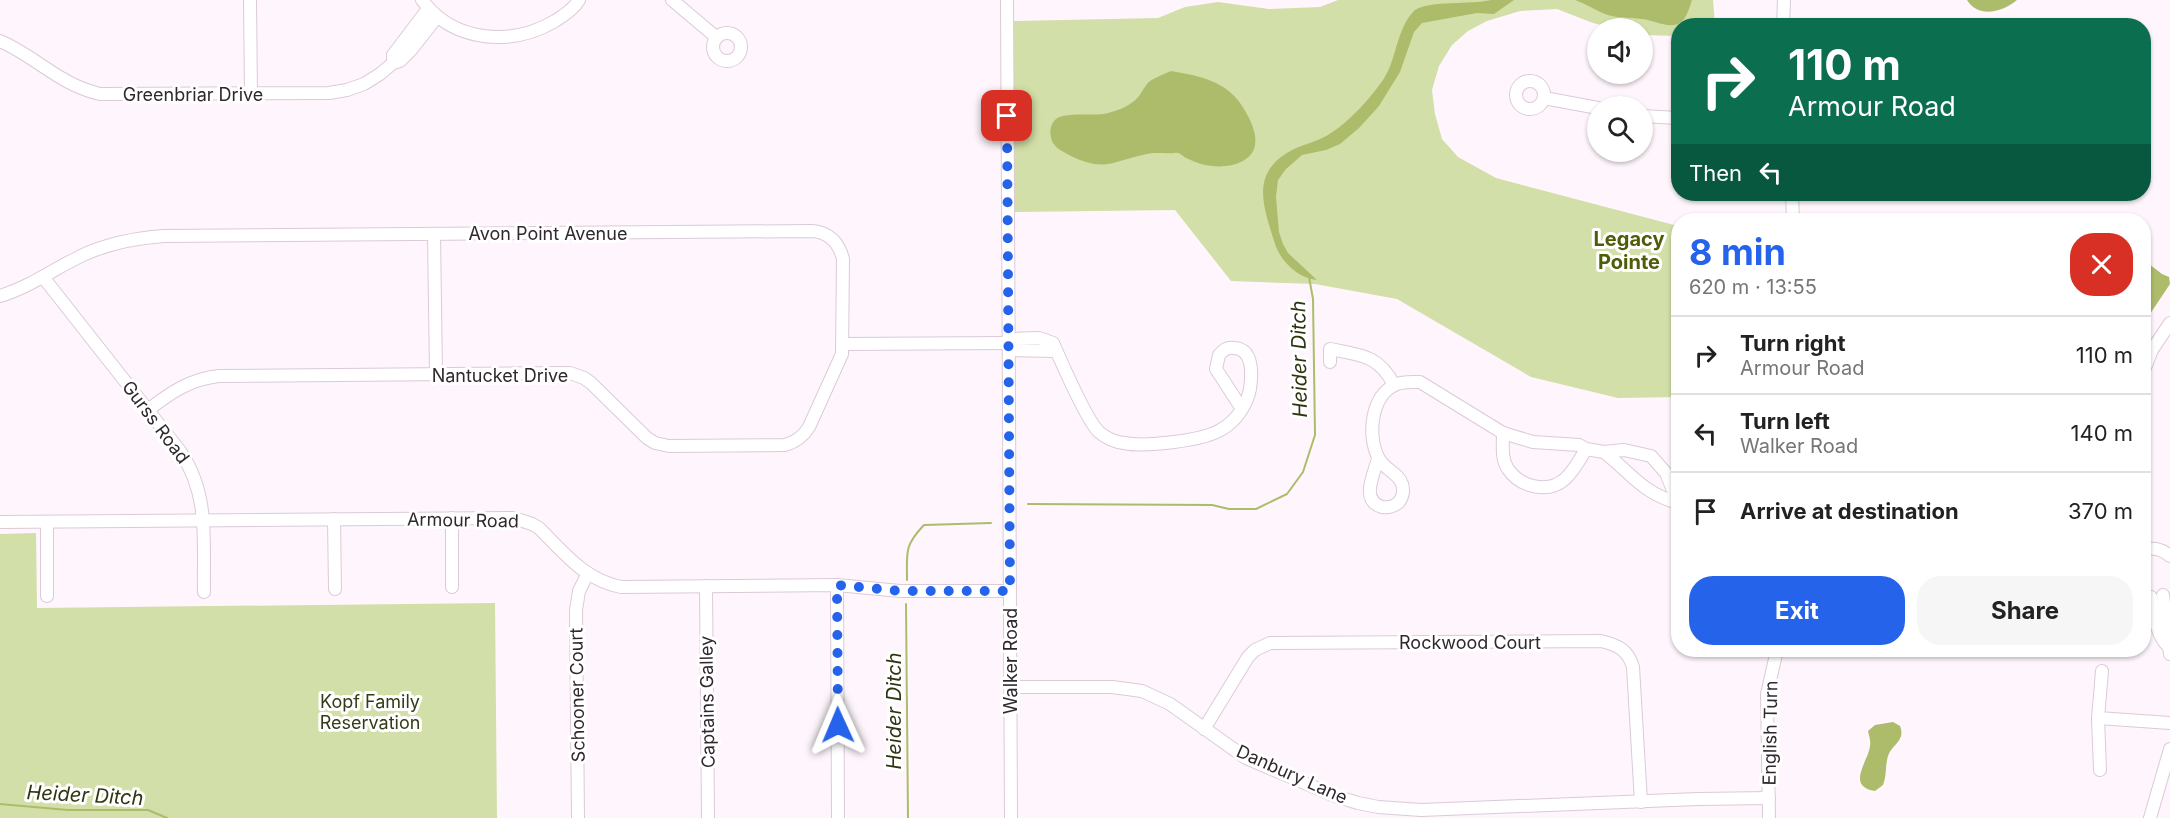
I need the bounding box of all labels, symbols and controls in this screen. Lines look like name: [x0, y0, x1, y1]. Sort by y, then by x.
map controls: [1587, 18, 1653, 162]
button: sound: [1587, 18, 1653, 84]
text: 110 m: [1788, 39, 1901, 90]
icon: right: [1689, 42, 1767, 120]
street label: Greenbriar Drive: [123, 84, 263, 105]
pin: [981, 90, 1032, 141]
text: Armour Road: [1788, 90, 1956, 123]
button: search: [1587, 96, 1653, 162]
icon: arrive: [990, 99, 1023, 132]
icon: left: [1754, 156, 1787, 189]
text: Then: [1689, 160, 1742, 186]
street label: Avon Point Avenue: [469, 223, 627, 244]
district label: Legacy Pointe: [1594, 227, 1664, 274]
text: 8 min: [1689, 230, 1786, 274]
button: close: [2070, 233, 2133, 296]
text: 620 m · 13:55: [1689, 275, 1817, 299]
water label: Heider Ditch: [1286, 300, 1312, 418]
text: Turn right: [1740, 330, 1846, 356]
icon: right: [1689, 339, 1722, 372]
text: 110 m: [2076, 342, 2133, 368]
text: Armour Road: [1740, 356, 1864, 380]
street label: Nantucket Drive: [432, 365, 568, 386]
street label: Gurss Road: [118, 376, 194, 468]
text: Turn left: [1740, 408, 1830, 434]
icon: left: [1689, 417, 1722, 450]
text: 140 m: [2071, 420, 2133, 446]
text: Walker Road: [1740, 434, 1858, 458]
icon: arrive: [1689, 495, 1722, 528]
text: Arrive at destination: [1740, 498, 1959, 524]
text: 370 m: [2068, 498, 2133, 524]
street label: Armour Road: [407, 509, 519, 531]
button: Exit: [1689, 576, 1905, 645]
button: Share: [1917, 576, 2133, 645]
street label: Walker Road: [1000, 608, 1021, 714]
street label: Schooner Court: [565, 627, 589, 762]
street label: Rockwood Court: [1399, 632, 1541, 653]
street label: Captains Galley: [695, 636, 719, 768]
water label: Heider Ditch: [882, 652, 906, 770]
street label: English Turn: [1759, 680, 1781, 786]
park label: Kopf Family Reservation: [320, 691, 420, 733]
position arrow: [806, 693, 870, 757]
street label: Danbury Lane: [1233, 740, 1351, 808]
water label: Heider Ditch: [26, 780, 144, 810]

